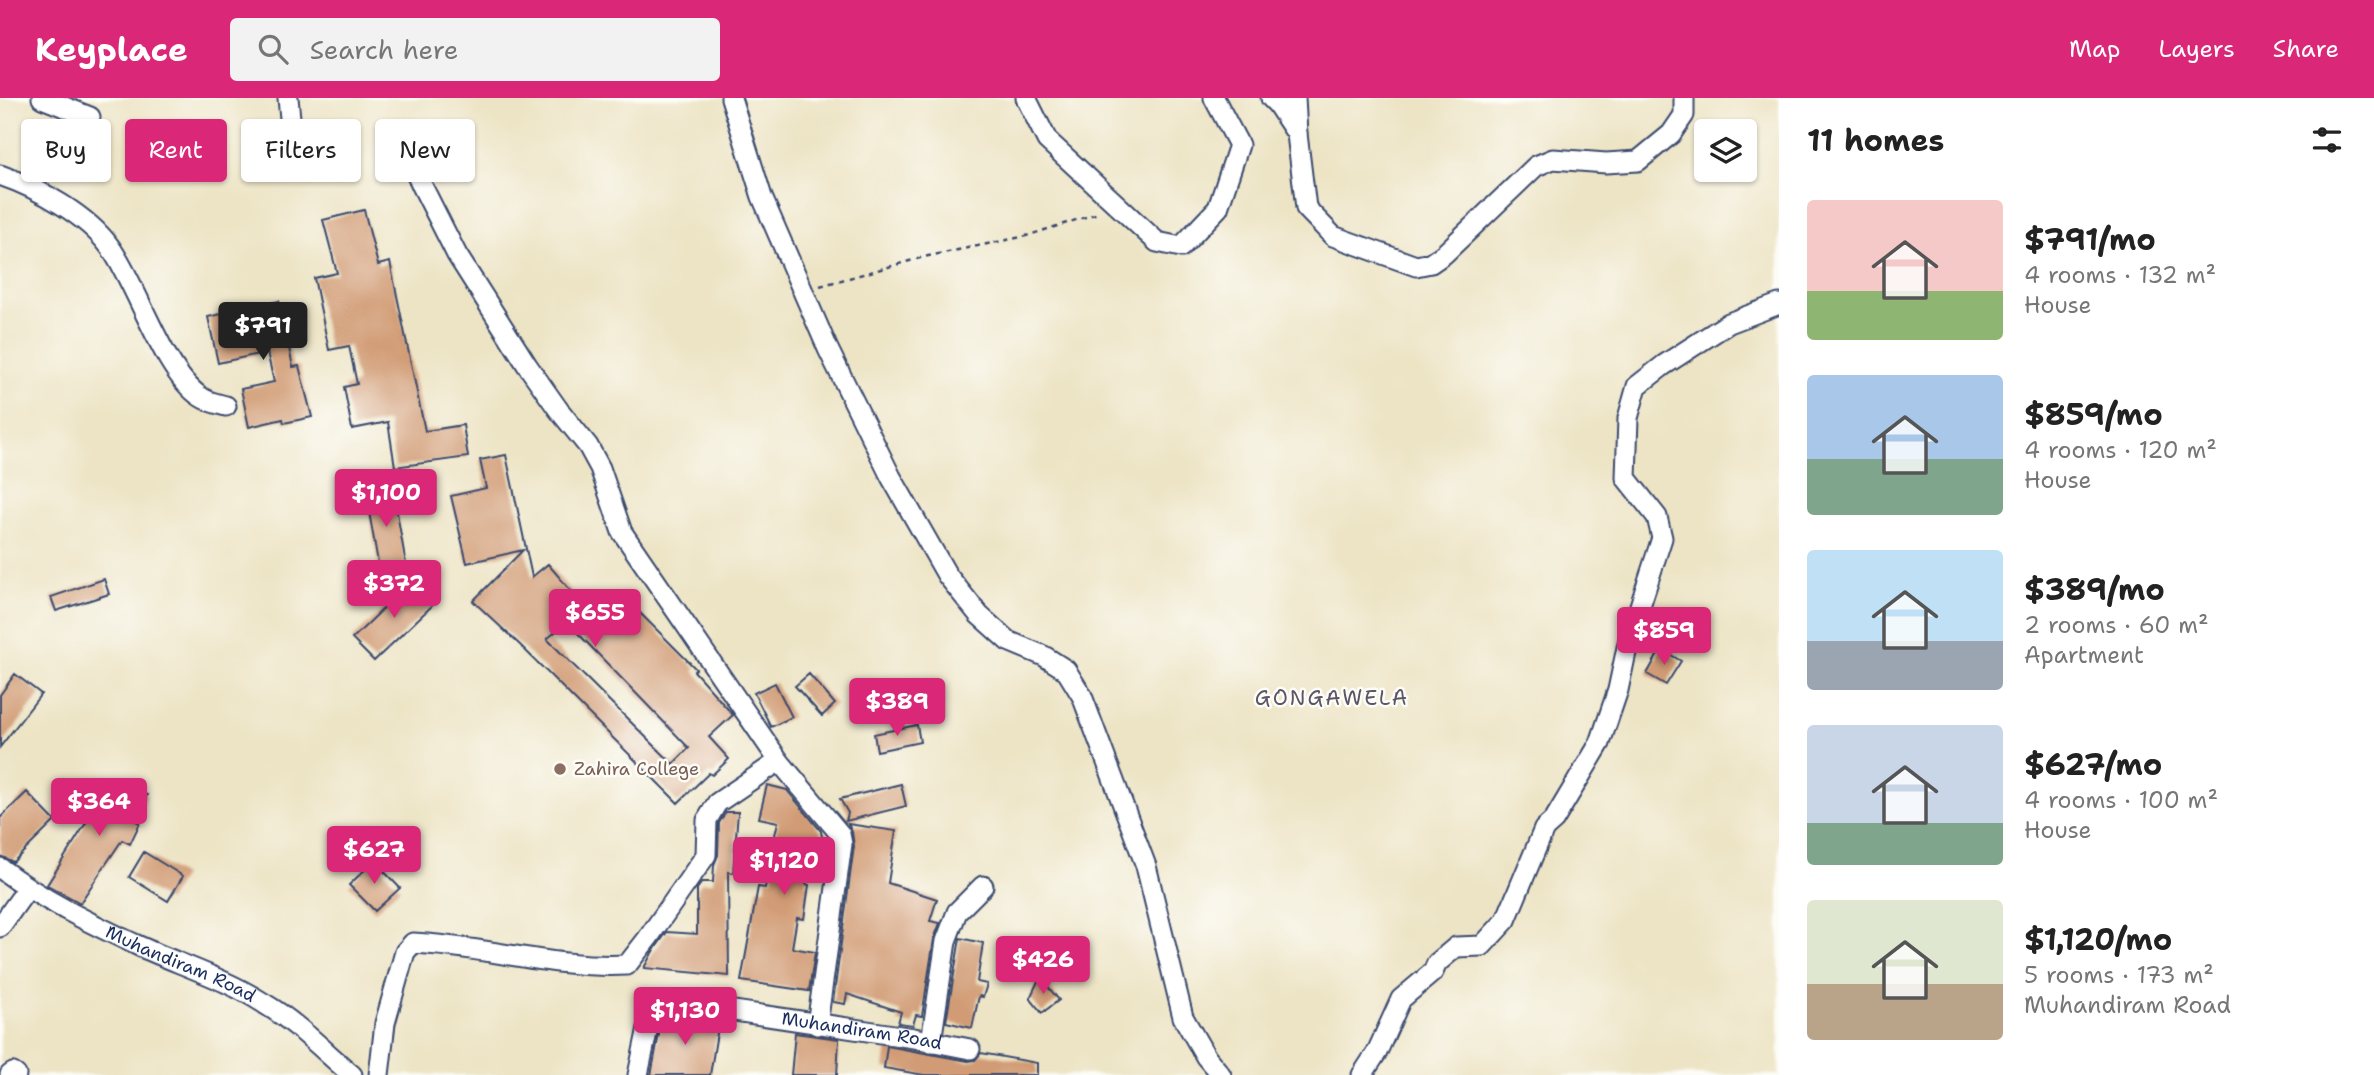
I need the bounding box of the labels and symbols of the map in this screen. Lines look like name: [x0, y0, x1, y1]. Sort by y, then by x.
pin: $791: [222, 302, 304, 362]
pin: $1,100: [329, 470, 443, 529]
pin: $372: [353, 560, 435, 620]
pin: $655: [554, 589, 636, 649]
pin: $859: [1623, 608, 1705, 667]
pin: $389: [856, 678, 938, 738]
district label: GONGAWELA: [1255, 684, 1409, 712]
place label: Zahira College: [574, 757, 699, 781]
marker: Zahira College: [552, 761, 568, 777]
pin: $364: [58, 778, 140, 838]
pin: $627: [333, 826, 415, 886]
pin: $1,120: [727, 838, 841, 897]
street label: Muhandiram Road: [102, 920, 260, 1008]
pin: $426: [1002, 936, 1084, 996]
pin: $1,130: [628, 988, 742, 1047]
street label: Muhandiram Road: [780, 1006, 944, 1055]

